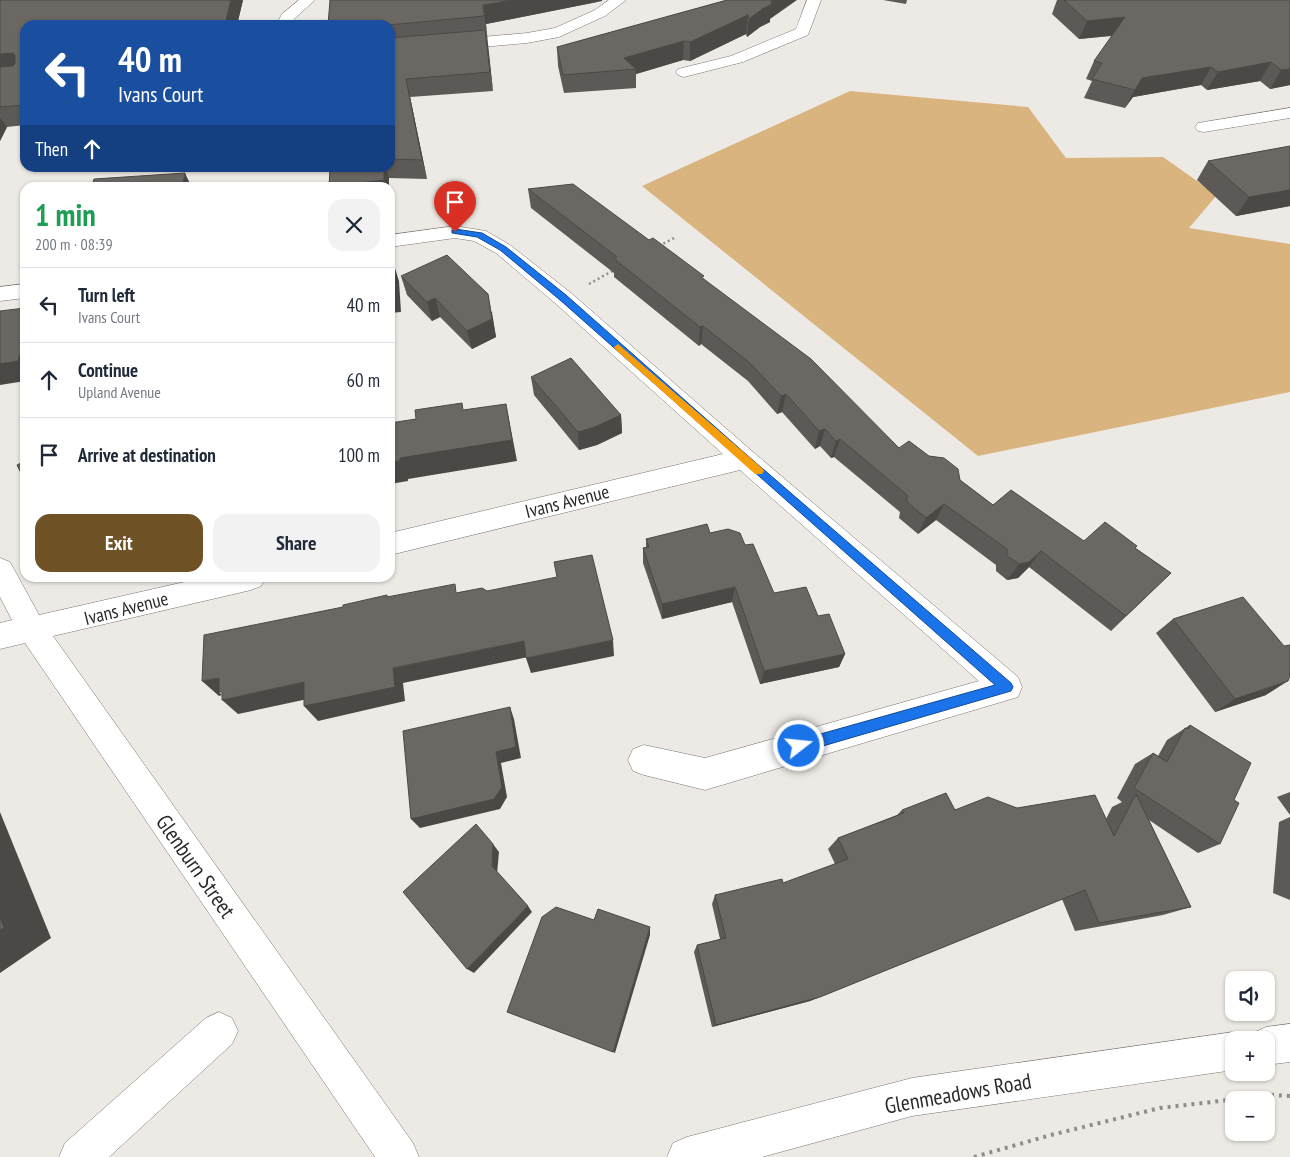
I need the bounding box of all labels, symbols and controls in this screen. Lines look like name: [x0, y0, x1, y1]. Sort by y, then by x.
text: 40 m: [118, 36, 182, 82]
icon: left: [35, 40, 100, 105]
text: Ivans Court: [118, 80, 203, 108]
icon: ahead: [78, 135, 106, 163]
text: Then: [35, 137, 68, 161]
pin: [434, 181, 476, 232]
icon: arrive: [441, 188, 469, 216]
text: 1 min: [35, 195, 96, 234]
button: close: [328, 199, 380, 251]
text: 200 m · 08:39: [35, 234, 113, 254]
text: Turn left: [78, 283, 135, 307]
icon: left: [35, 291, 63, 319]
text: 40 m: [347, 293, 380, 317]
text: Ivans Court: [78, 307, 140, 327]
text: Continue: [78, 358, 138, 382]
icon: ahead: [35, 366, 63, 394]
text: 60 m: [347, 368, 380, 392]
text: Upland Avenue: [78, 382, 161, 402]
icon: arrive: [35, 441, 63, 469]
text: Arrive at destination: [78, 443, 216, 467]
text: 100 m: [338, 443, 380, 467]
street label: Ivans Avenue: [523, 479, 612, 523]
button: Exit: [35, 514, 203, 572]
button: Share: [213, 514, 380, 572]
street label: Ivans Avenue: [82, 586, 171, 630]
position arrow: [772, 719, 824, 771]
street label: Glenburn Street: [150, 809, 242, 923]
map controls: [1225, 971, 1275, 1141]
button: sound: [1225, 971, 1275, 1021]
button: +: [1225, 1031, 1275, 1081]
street label: Glenmeadows Road: [883, 1066, 1033, 1120]
button: −: [1225, 1091, 1275, 1141]

